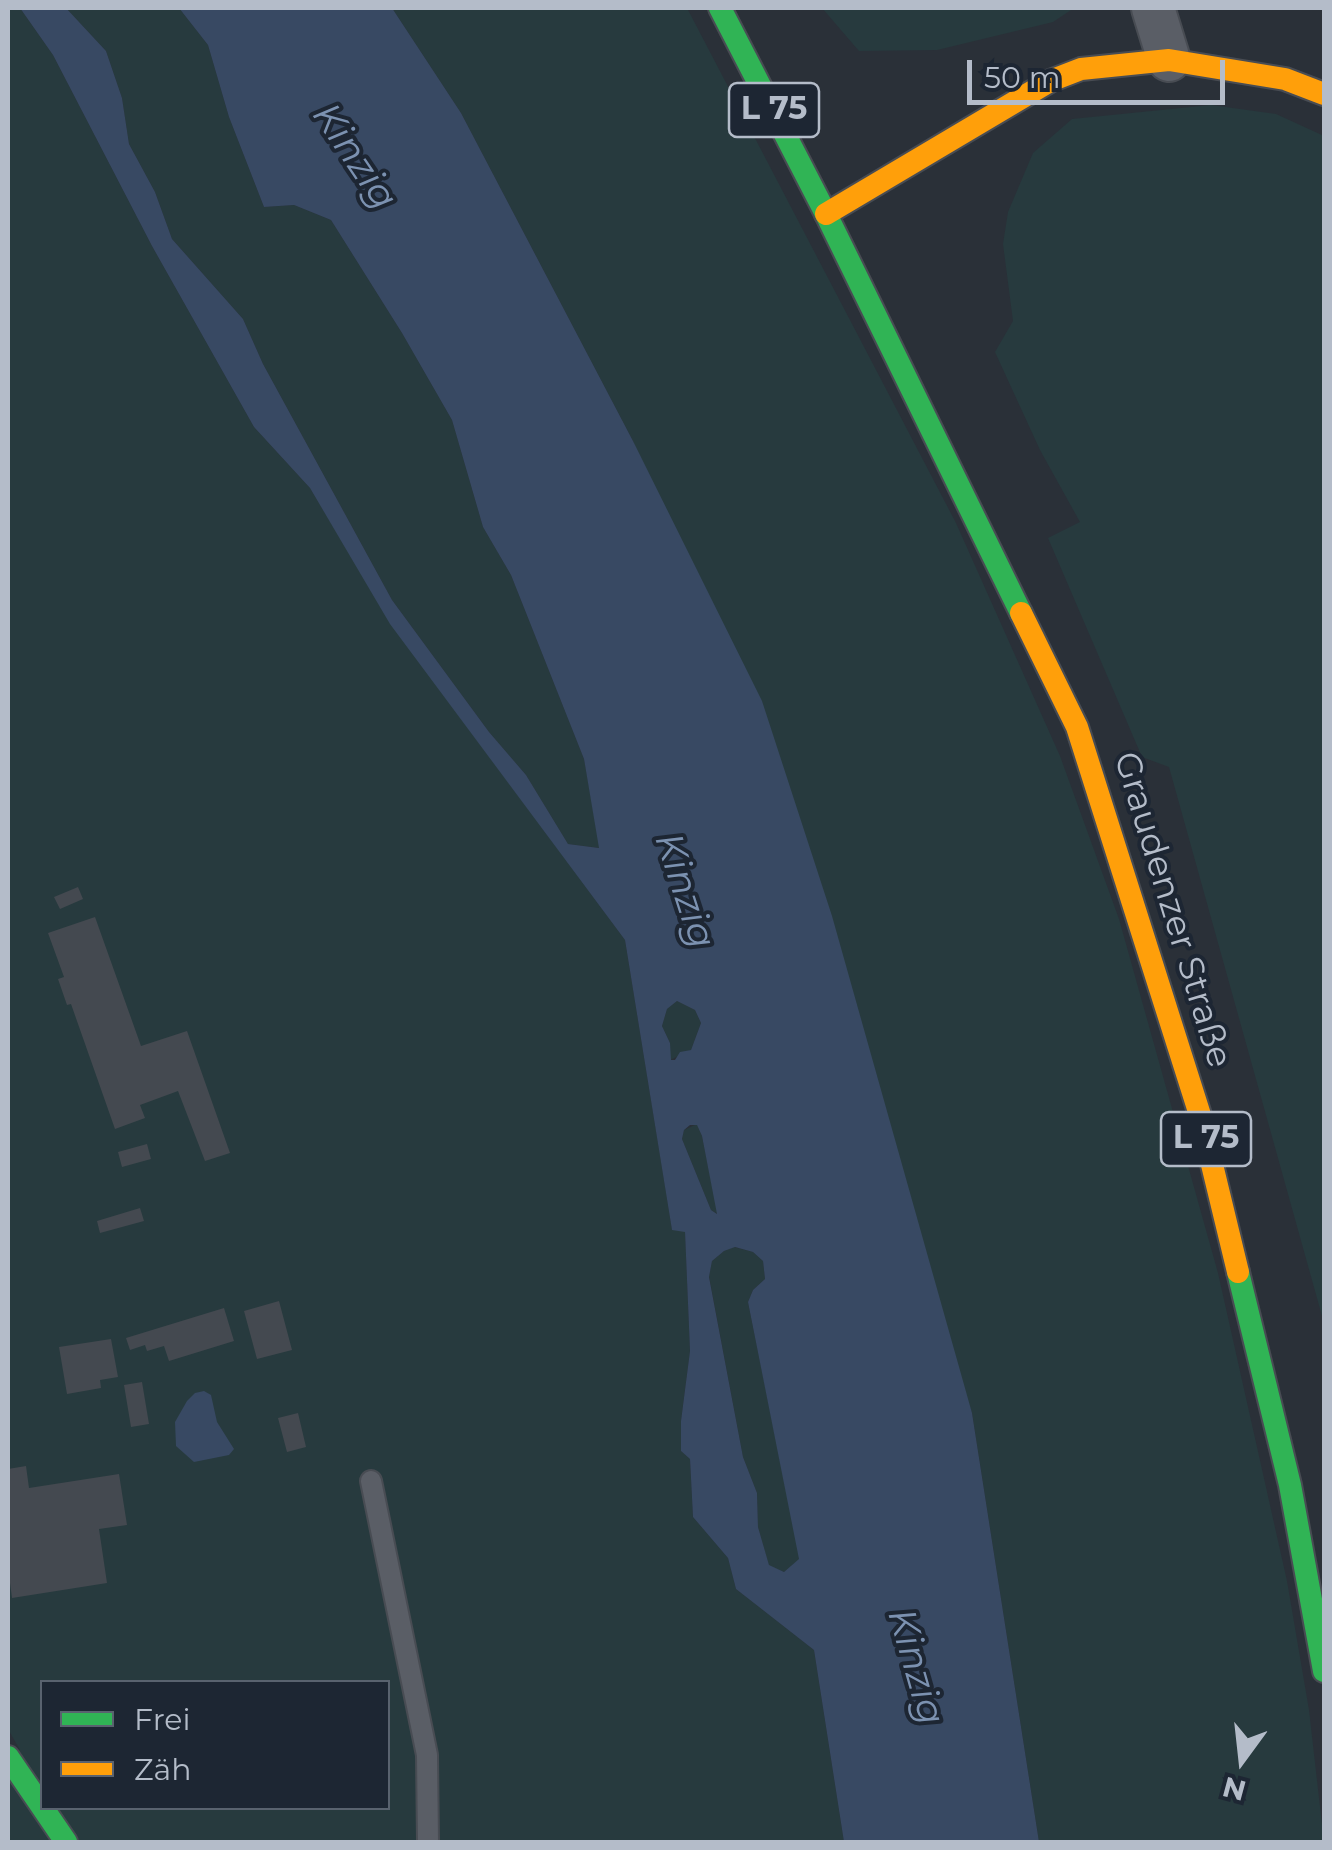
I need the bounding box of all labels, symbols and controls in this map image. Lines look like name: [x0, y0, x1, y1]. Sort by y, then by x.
scale bar: [972, 40, 1230, 102]
text: 50 m: [984, 59, 1061, 96]
road number: L 75: [729, 83, 819, 137]
water label: Kinzig: [302, 95, 406, 219]
street label: Graudenzer Straße: [1104, 747, 1240, 1073]
water label: Kinzig: [644, 828, 724, 954]
road number: L 75: [1161, 1112, 1251, 1166]
water label: Kinzig: [877, 1604, 953, 1730]
legend: [40, 1680, 390, 1810]
text: Frei: [134, 1701, 191, 1738]
north arrow: [1192, 1710, 1292, 1810]
text: Zäh: [134, 1751, 192, 1788]
text: N: [1219, 1770, 1250, 1808]

